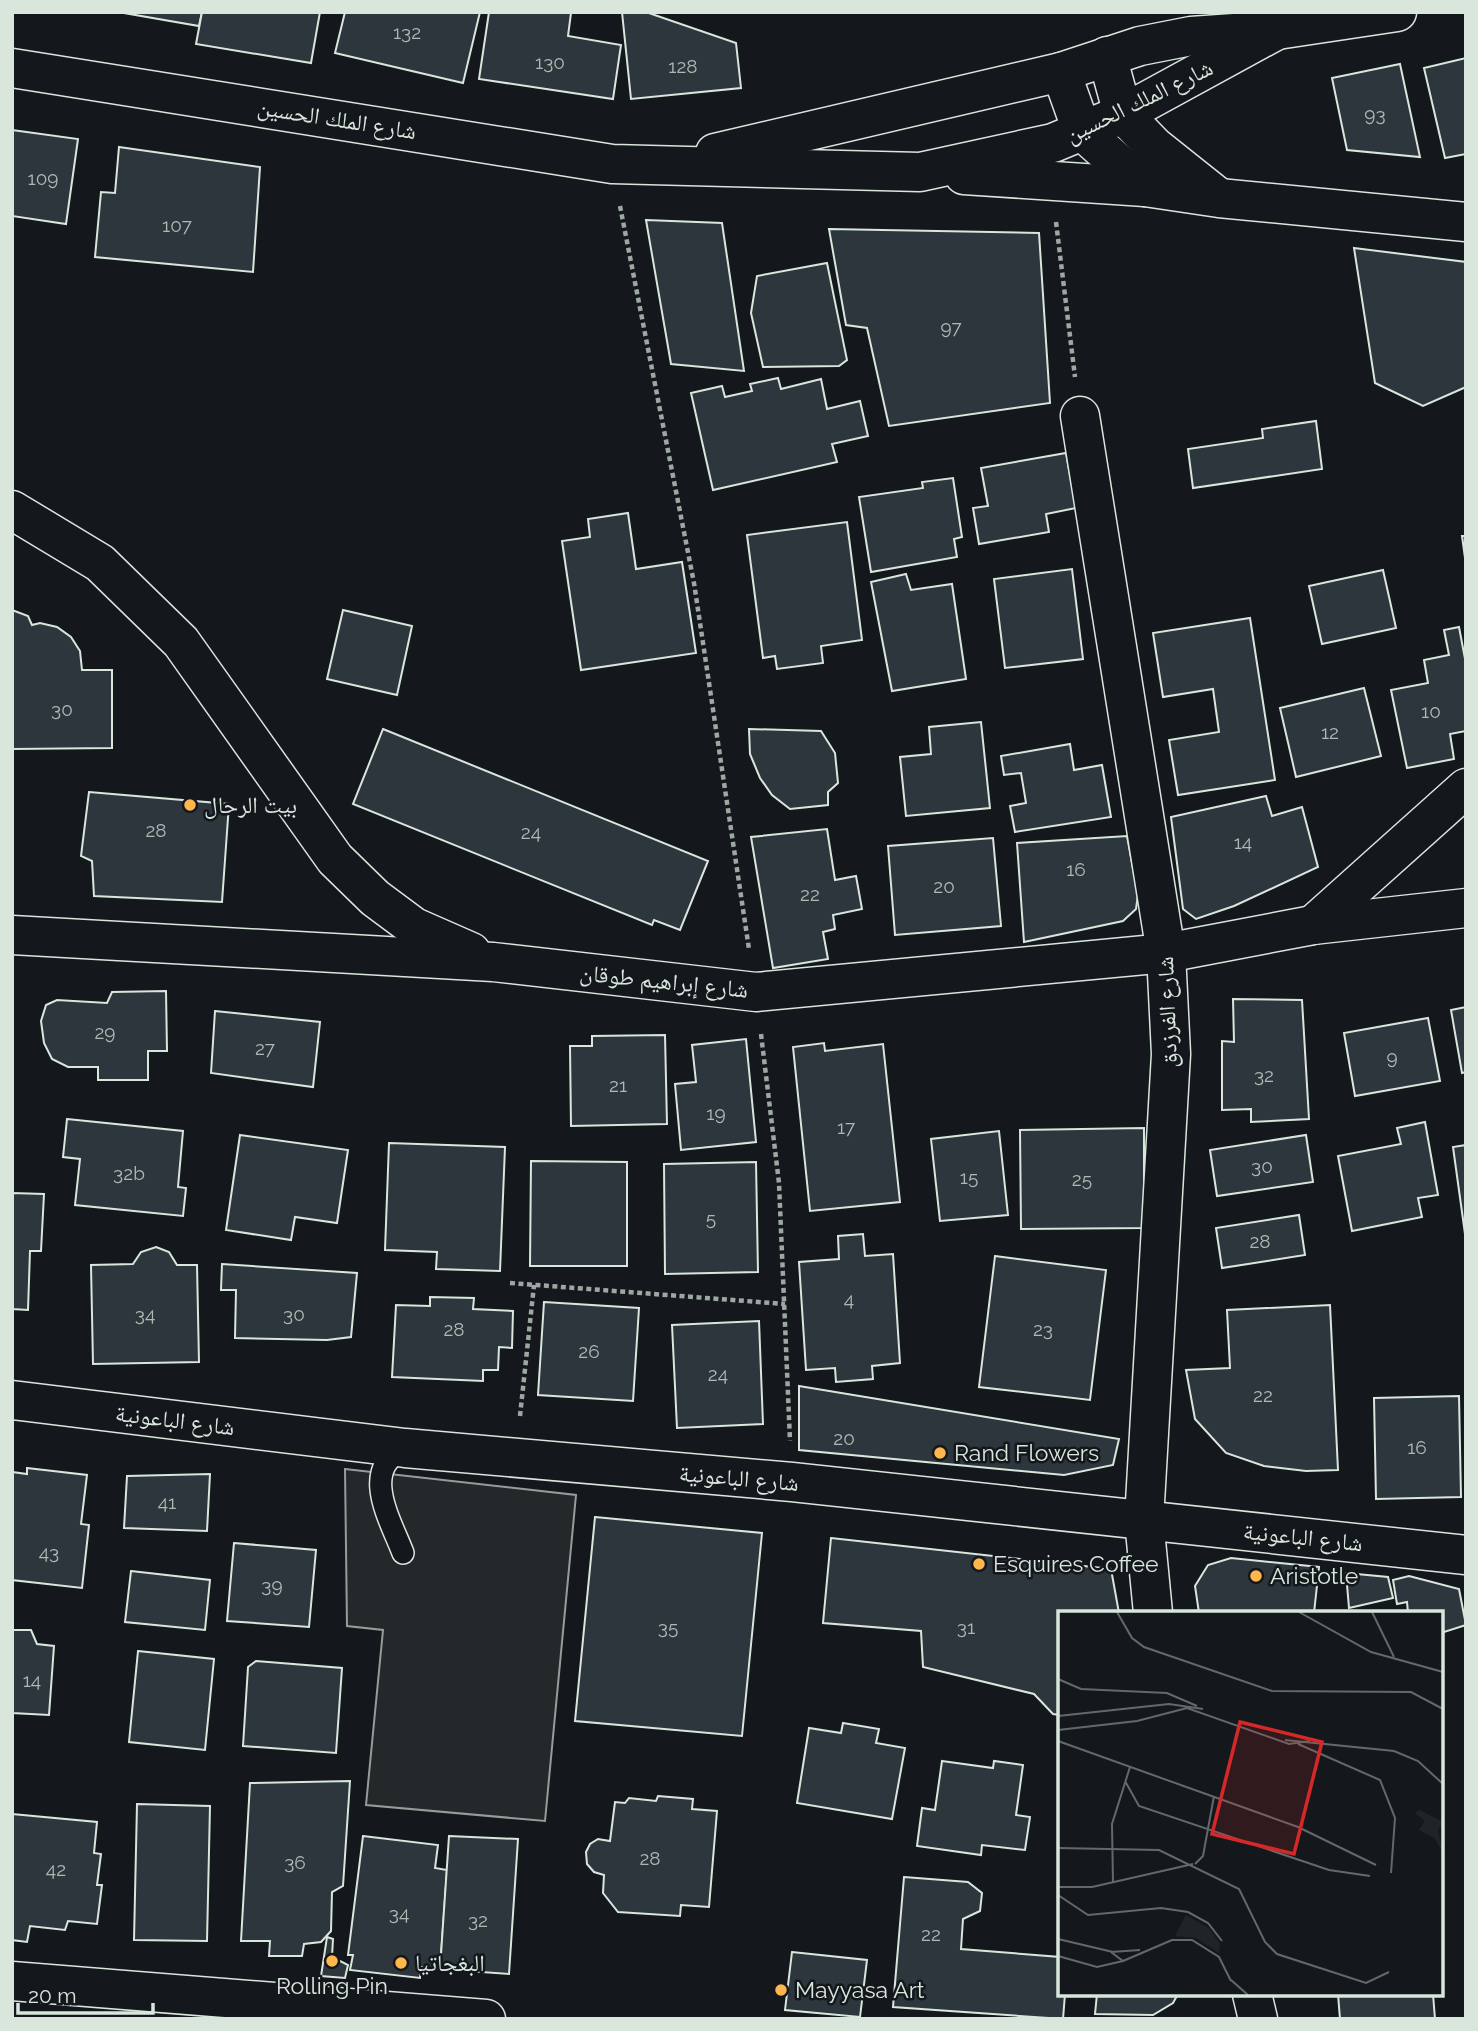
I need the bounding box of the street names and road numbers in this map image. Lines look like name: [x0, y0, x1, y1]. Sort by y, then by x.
street label: شارع الملك الحسين: [1061, 53, 1218, 150]
street label: شارع الملك الحسين: [255, 93, 418, 146]
street label: شارع الفرزدق: [1151, 956, 1184, 1068]
street label: شارع إبراهيم طوقان: [578, 958, 750, 1006]
street label: شارع الباعونية: [114, 1399, 236, 1442]
street label: شارع الباعونية: [678, 1459, 800, 1498]
street label: شارع الباعونية: [1242, 1517, 1364, 1558]

